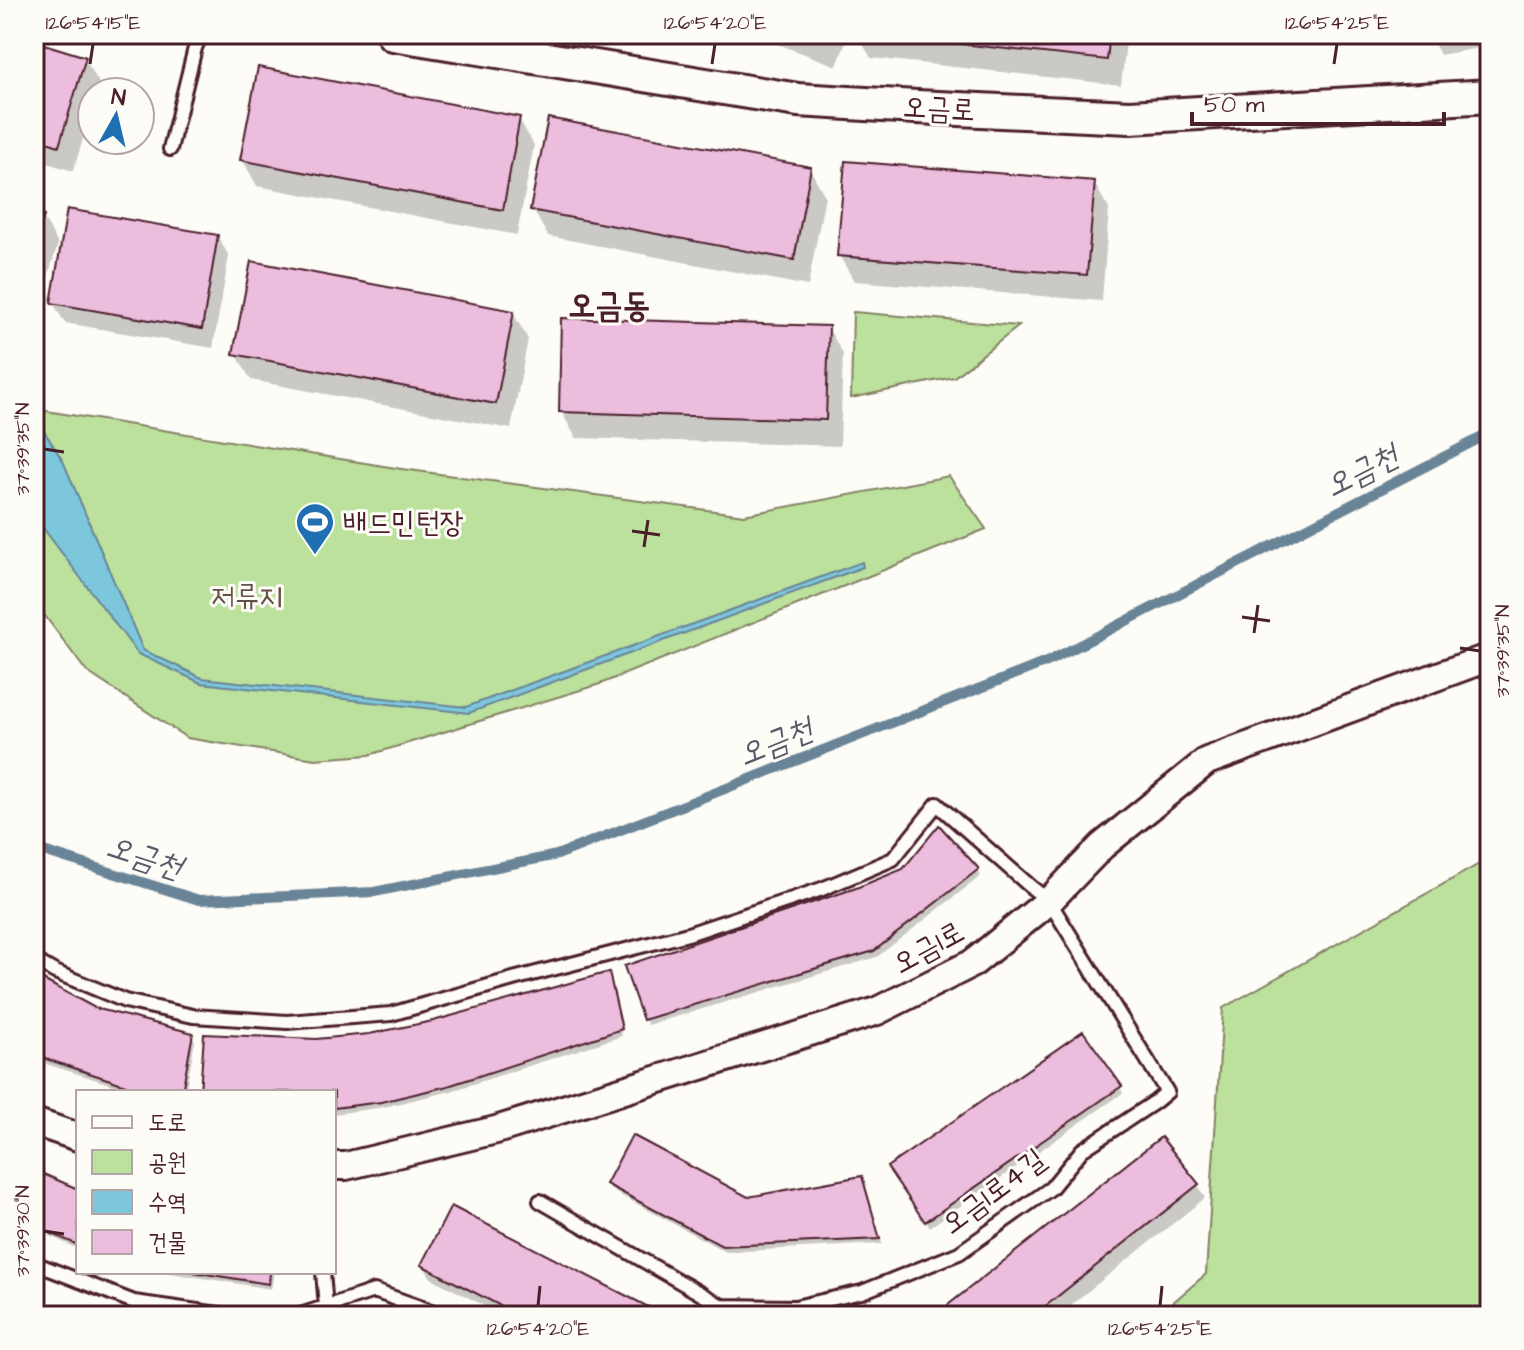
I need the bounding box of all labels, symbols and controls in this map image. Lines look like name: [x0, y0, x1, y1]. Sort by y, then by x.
text: 126°54'15"E: [45, 9, 141, 37]
text: 126°54'20"E: [664, 9, 766, 37]
text: 126°54'25"E: [1285, 9, 1389, 37]
north arrow: [76, 76, 156, 156]
scale bar: [1192, 76, 1444, 126]
text: N: [110, 81, 128, 114]
street label: 오금로: [902, 86, 976, 132]
text: 50 m: [1204, 88, 1265, 122]
district label: 오금동: [568, 282, 650, 330]
text: 37°39'35"N: [9, 402, 37, 496]
water label: 오금천: [1317, 432, 1409, 509]
sports icon: 배드민턴장: [294, 501, 336, 556]
place label: 배드민턴장: [343, 502, 464, 544]
park label: 저류지: [211, 576, 283, 618]
text: 37°39'35"N: [1489, 604, 1517, 698]
water label: 오금천: [731, 706, 823, 778]
water label: 오금천: [101, 824, 191, 892]
street label: 오금1로: [885, 911, 972, 985]
legend: [76, 1090, 336, 1274]
text: 도로: [148, 1106, 187, 1140]
street label: 오금1로4길: [933, 1139, 1054, 1245]
text: 공원: [148, 1146, 187, 1180]
text: 37°39'30"N: [9, 1185, 37, 1277]
text: 수역: [148, 1186, 187, 1220]
text: 건물: [148, 1226, 187, 1260]
text: 126°54'20"E: [487, 1315, 589, 1343]
text: 126°54'25"E: [1108, 1315, 1212, 1343]

